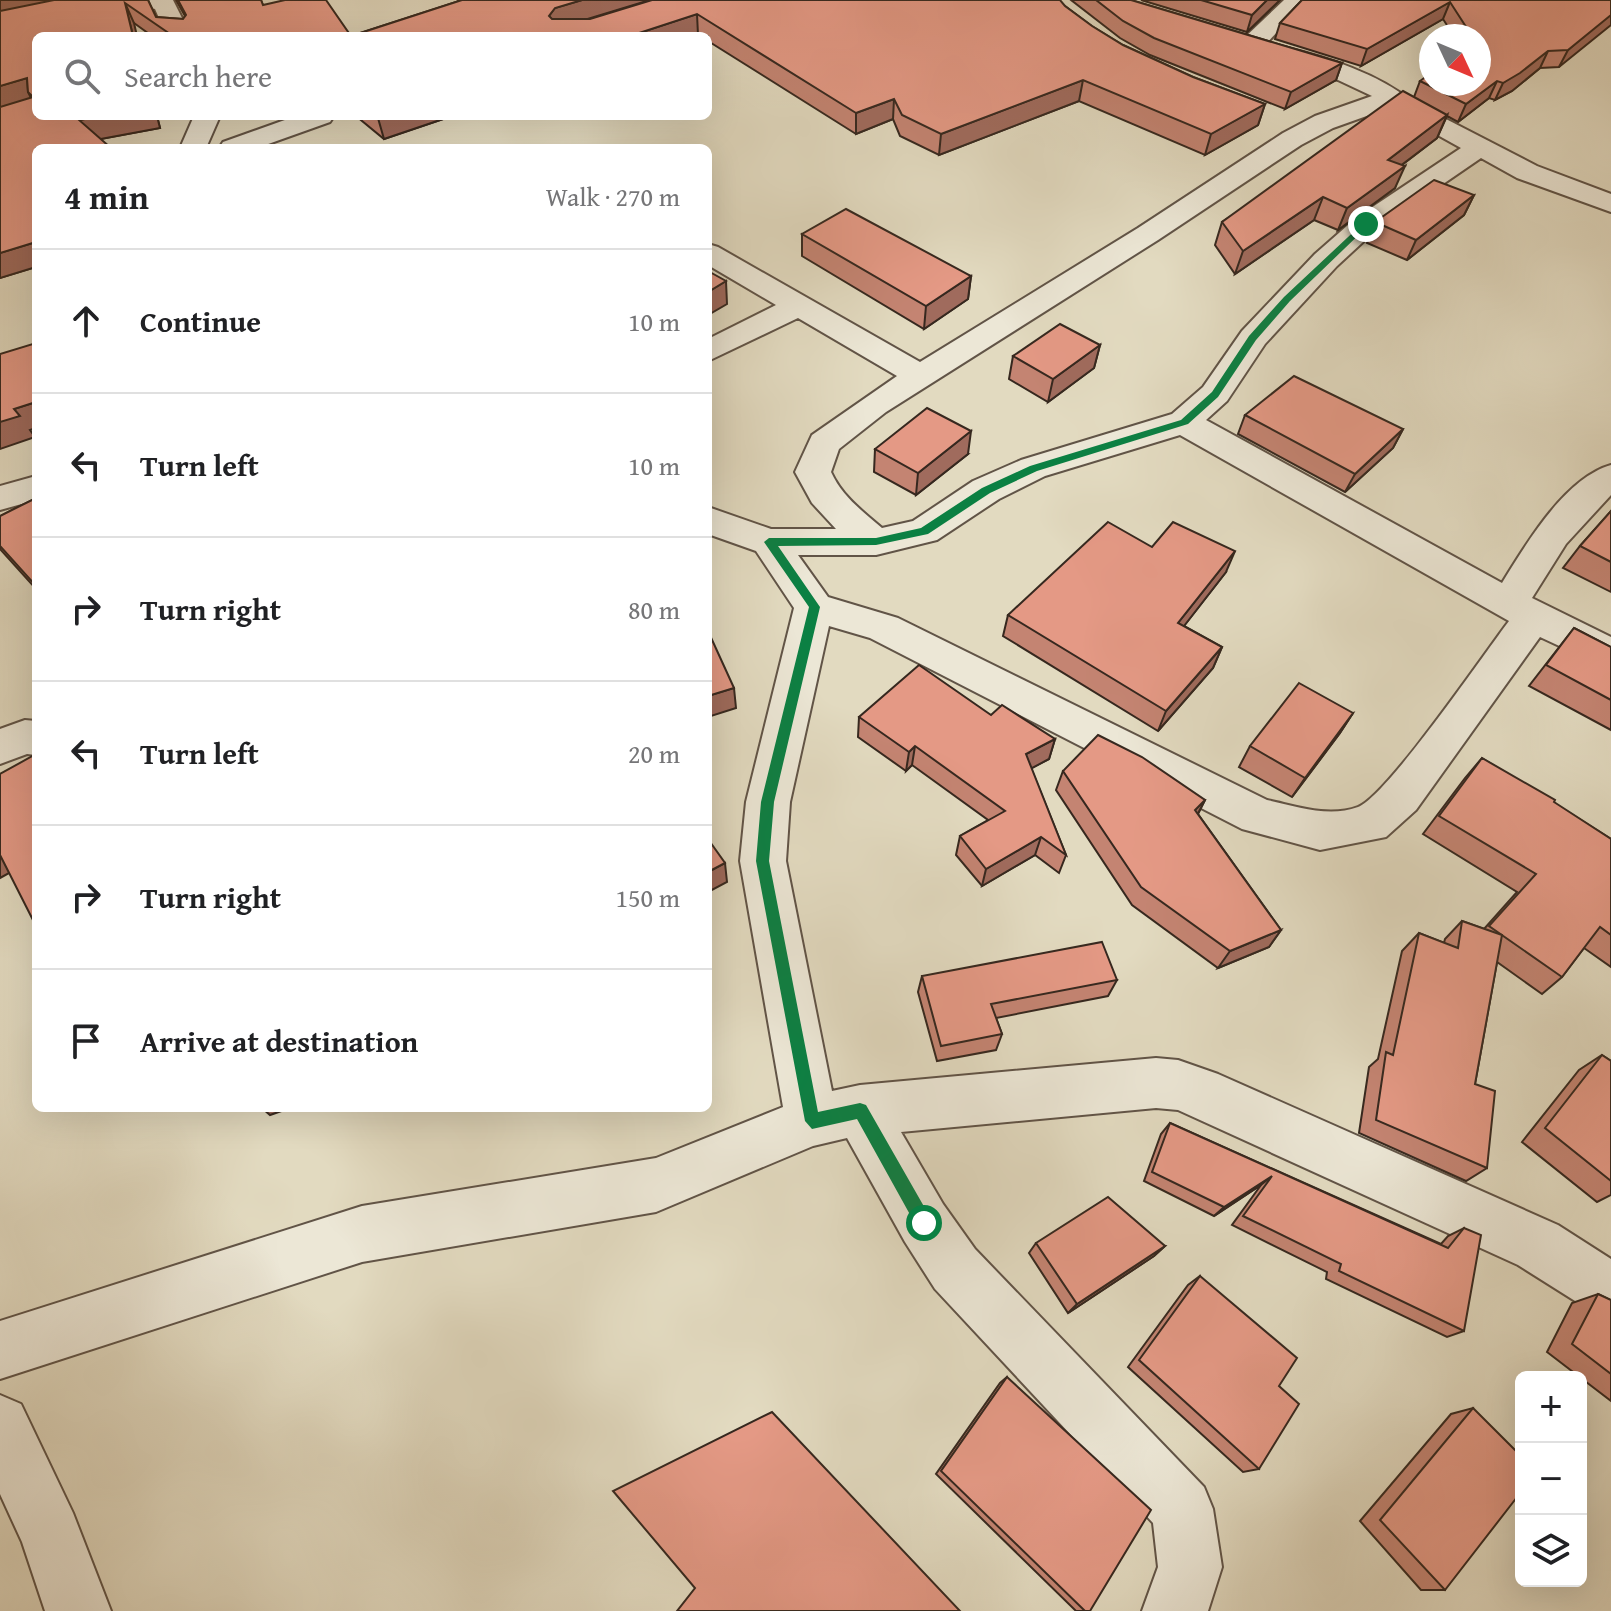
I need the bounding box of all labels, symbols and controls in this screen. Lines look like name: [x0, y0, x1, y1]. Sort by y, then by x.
north arrow: [1419, 24, 1491, 96]
search box: [32, 32, 712, 120]
icon: search: [60, 54, 104, 98]
text: Search here: [124, 54, 272, 98]
text: 4 min: [64, 172, 149, 221]
text: Walk · 270 m: [546, 177, 680, 216]
route end: [1348, 206, 1384, 242]
icon: ahead: [64, 299, 108, 343]
text: Continue: [140, 299, 261, 343]
text: 10 m: [628, 302, 680, 341]
icon: left: [64, 443, 108, 487]
text: Turn left: [140, 443, 259, 487]
text: 10 m: [628, 446, 680, 485]
icon: right: [64, 587, 108, 631]
text: Turn right: [140, 587, 281, 631]
text: 80 m: [628, 590, 680, 629]
icon: left: [64, 731, 108, 775]
text: Turn left: [140, 731, 259, 775]
text: 20 m: [628, 734, 680, 773]
icon: right: [64, 875, 108, 919]
text: Turn right: [140, 875, 281, 919]
text: 150 m: [615, 878, 680, 917]
icon: arrive: [64, 1019, 108, 1063]
text: Arrive at destination: [140, 1019, 418, 1063]
route start: [906, 1205, 942, 1241]
map controls: [1515, 1371, 1587, 1587]
button: +: [1515, 1371, 1587, 1443]
button: −: [1515, 1443, 1587, 1515]
button: layers: [1515, 1515, 1587, 1587]

